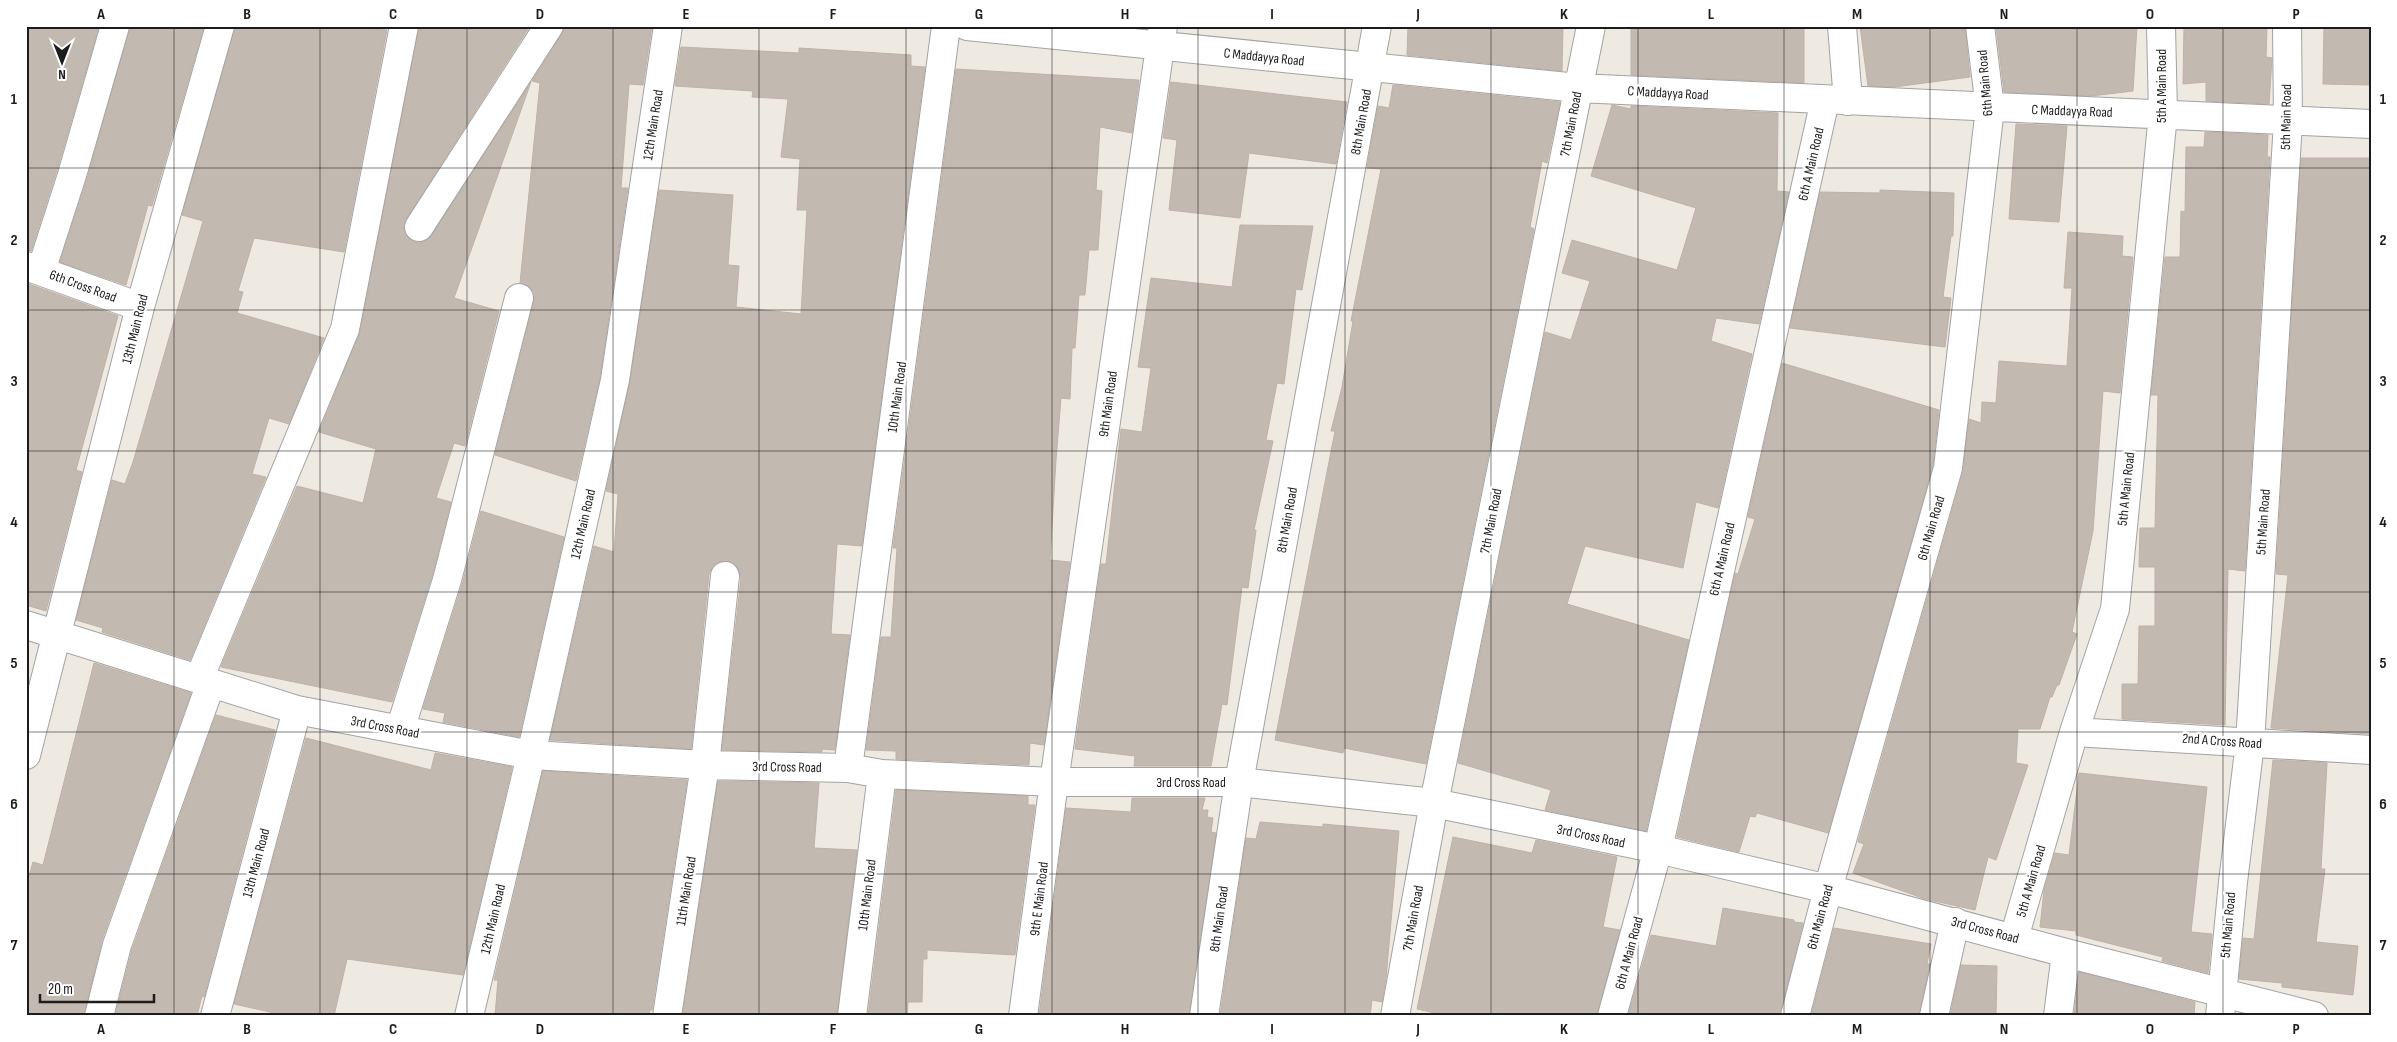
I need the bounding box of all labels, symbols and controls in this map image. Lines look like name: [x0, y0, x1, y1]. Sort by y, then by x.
text: A: [96, 5, 105, 24]
text: B: [243, 5, 251, 24]
text: C: [389, 5, 397, 24]
text: D: [536, 5, 544, 24]
text: E: [683, 5, 690, 24]
text: F: [830, 5, 837, 24]
text: G: [975, 5, 983, 24]
text: H: [1121, 5, 1129, 24]
text: I: [1270, 5, 1274, 24]
text: J: [1415, 5, 1420, 24]
text: K: [1560, 5, 1568, 24]
text: L: [1708, 5, 1715, 24]
text: M: [1852, 5, 1862, 24]
text: N: [2000, 5, 2008, 24]
text: O: [2146, 5, 2154, 24]
text: P: [2292, 5, 2300, 24]
north arrow: [38, 38, 88, 88]
street label: C Maddayya Road: [1223, 44, 1305, 70]
street label: 6th Main Road: [1974, 49, 1996, 117]
street label: 5th A Main Road: [2153, 49, 2170, 123]
text: N: [58, 66, 66, 83]
street label: C Maddayya Road: [1627, 82, 1709, 104]
street label: 5th Main Road: [2277, 84, 2295, 150]
street label: 12th Main Road: [639, 88, 667, 161]
street label: 8th Main Road: [1347, 88, 1375, 156]
text: 1: [11, 90, 18, 109]
street label: 7th Main Road: [1556, 90, 1586, 158]
text: 1: [2380, 90, 2387, 109]
street label: C Maddayya Road: [2031, 101, 2113, 121]
street label: 6th A Main Road: [1794, 126, 1828, 202]
text: 2: [10, 231, 18, 250]
text: 2: [2379, 231, 2387, 250]
street label: 6th Cross Road: [47, 266, 119, 306]
street label: 13th Main Road: [118, 292, 152, 366]
street label: 10th Main Road: [884, 360, 910, 434]
street label: 9th Main Road: [1095, 370, 1121, 438]
text: 3: [10, 372, 18, 391]
text: 3: [2379, 372, 2387, 391]
street label: 5th A Main Road: [2114, 451, 2138, 527]
street label: 8th Main Road: [1273, 486, 1301, 554]
street label: 12th Main Road: [567, 487, 599, 561]
street label: 7th Main Road: [1476, 487, 1506, 555]
street label: 5th Main Road: [2252, 488, 2274, 555]
street label: 6th Main Road: [1914, 494, 1948, 562]
text: 4: [10, 513, 18, 532]
text: 4: [2379, 513, 2387, 532]
street label: 6th A Main Road: [1705, 521, 1739, 597]
text: 5: [10, 654, 18, 673]
text: 5: [2379, 654, 2387, 673]
street label: 3rd Cross Road: [349, 712, 421, 742]
street label: 2nd A Cross Road: [2182, 730, 2263, 752]
street label: 3rd Cross Road: [752, 758, 822, 776]
street label: 3rd Cross Road: [1156, 774, 1226, 791]
text: 6: [10, 795, 18, 814]
text: 6: [2379, 795, 2387, 814]
street label: 3rd Cross Road: [1555, 820, 1627, 852]
street label: 13th Main Road: [239, 826, 273, 900]
street label: 5th A Main Road: [2013, 843, 2049, 919]
street label: 11th Main Road: [672, 855, 700, 927]
street label: 10th Main Road: [854, 858, 880, 932]
street label: 9th E Main Road: [1026, 861, 1052, 937]
street label: 12th Main Road: [477, 882, 509, 956]
street label: 6th Main Road: [1803, 883, 1837, 951]
street label: 7th Main Road: [1399, 884, 1427, 952]
street label: 8th Main Road: [1206, 885, 1232, 953]
street label: 5th Main Road: [2217, 891, 2239, 959]
street label: 3rd Cross Road: [1949, 913, 2021, 947]
street label: 6th A Main Road: [1611, 915, 1647, 991]
text: 7: [11, 936, 18, 955]
text: 7: [2380, 936, 2387, 955]
scale bar: [40, 972, 154, 1004]
text: 20 m: [48, 980, 73, 999]
text: A: [96, 1020, 105, 1039]
text: B: [243, 1020, 251, 1039]
text: C: [389, 1020, 397, 1039]
text: D: [536, 1020, 544, 1039]
text: E: [683, 1020, 690, 1039]
text: F: [830, 1020, 837, 1039]
text: G: [975, 1020, 983, 1039]
text: H: [1121, 1020, 1129, 1039]
text: I: [1270, 1020, 1274, 1039]
text: J: [1415, 1020, 1420, 1039]
text: K: [1560, 1020, 1568, 1039]
text: L: [1708, 1020, 1715, 1039]
text: M: [1852, 1020, 1862, 1039]
text: N: [2000, 1020, 2008, 1039]
text: O: [2146, 1020, 2154, 1039]
text: P: [2292, 1020, 2300, 1039]

